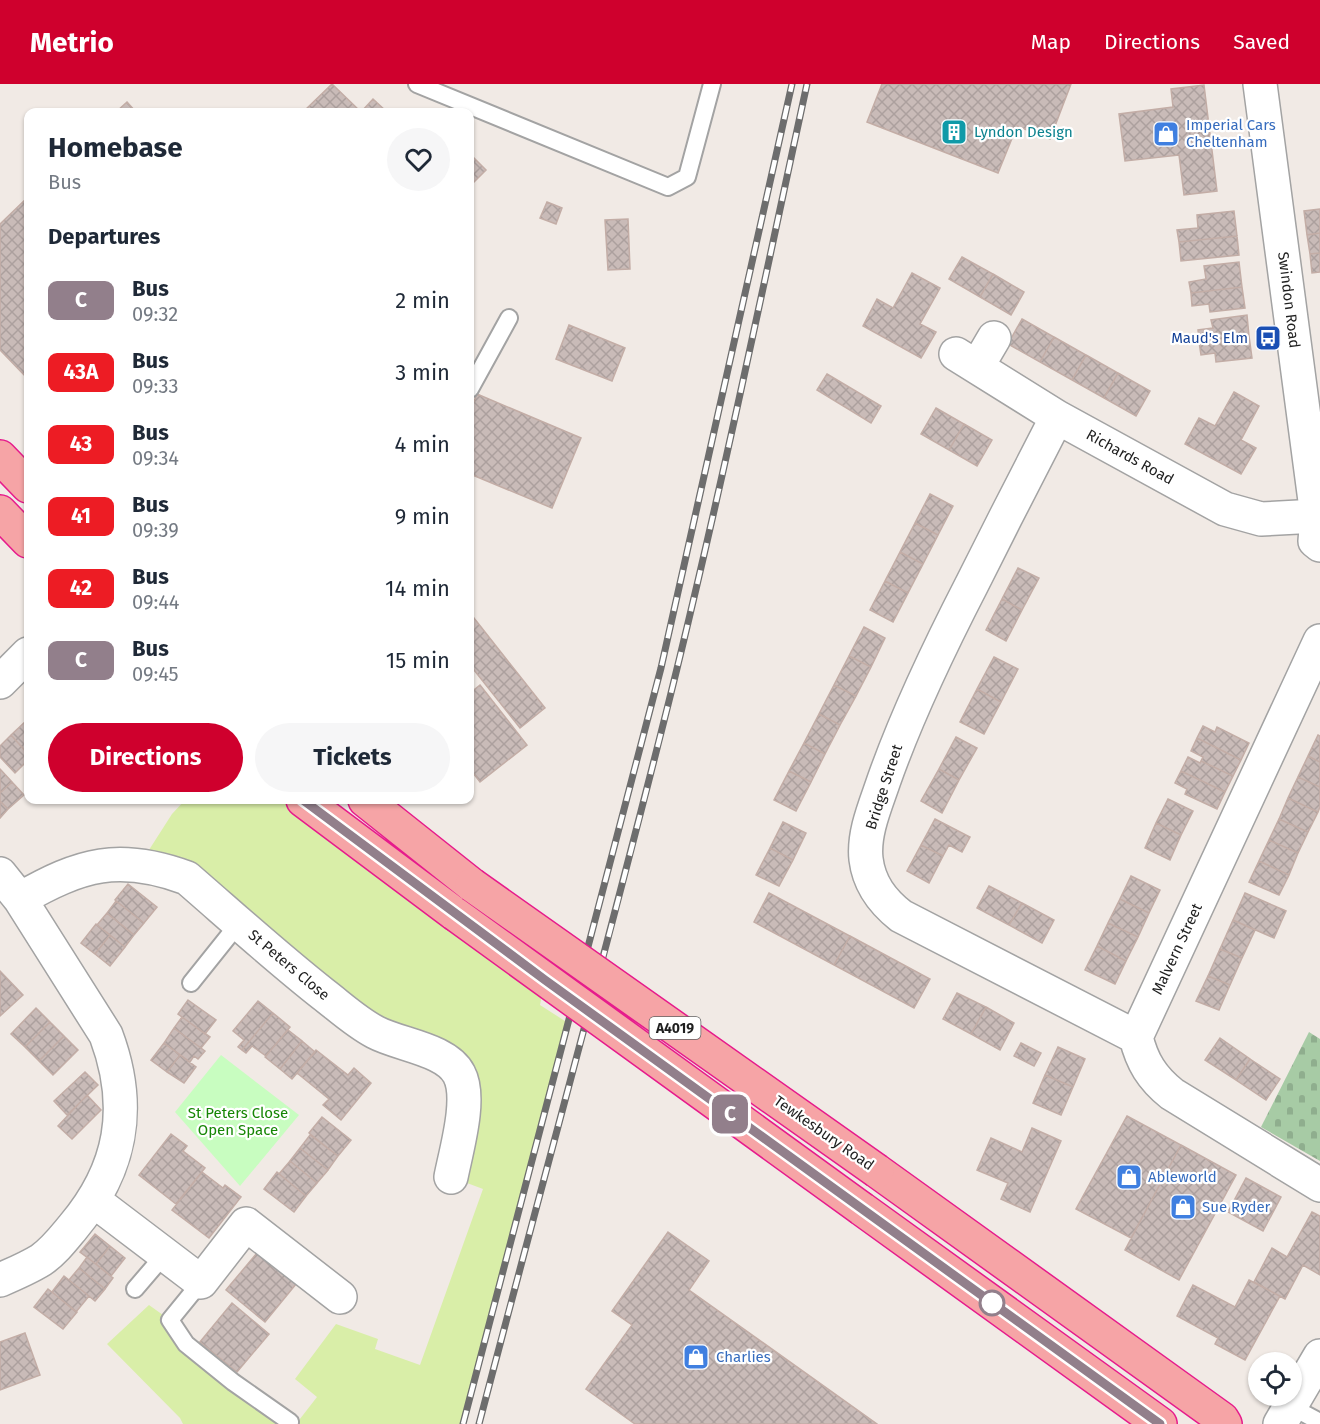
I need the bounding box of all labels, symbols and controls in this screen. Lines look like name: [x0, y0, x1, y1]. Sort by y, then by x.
text: Metrio: [30, 26, 114, 59]
text: Map: [1031, 29, 1071, 55]
text: Directions: [1104, 29, 1200, 55]
text: Saved: [1233, 29, 1290, 55]
place label: Imperial Cars Cheltenham: [1186, 116, 1276, 151]
building icon: Lyndon Design: [939, 117, 969, 147]
shop icon: Imperial Cars Cheltenham: [1151, 119, 1181, 149]
place label: Lyndon Design: [974, 123, 1073, 141]
button: heart: [387, 128, 450, 191]
text: Homebase: [48, 131, 183, 164]
text: Bus: [48, 170, 81, 194]
text: Departures: [48, 223, 160, 250]
street label: Swindon Road: [1274, 251, 1304, 349]
text: Bus: [132, 275, 169, 302]
text: C: [75, 287, 87, 313]
text: 2 min: [395, 287, 450, 314]
text: 09:32: [132, 302, 178, 326]
bus stop icon: Maud's Elm: [1253, 323, 1283, 353]
place label: Maud's Elm: [1171, 329, 1248, 347]
text: Bus: [132, 347, 169, 374]
text: 43A: [64, 359, 98, 385]
text: 3 min: [395, 359, 450, 386]
text: 09:33: [132, 374, 178, 398]
text: Bus: [132, 419, 169, 446]
street label: Richards Road: [1083, 426, 1177, 488]
text: 43: [70, 431, 92, 457]
text: 4 min: [395, 431, 450, 458]
text: 09:34: [132, 446, 179, 470]
text: Bus: [132, 491, 169, 518]
text: 41: [71, 503, 91, 529]
text: 9 min: [395, 503, 450, 530]
text: 09:39: [132, 518, 179, 542]
text: Bus: [132, 563, 169, 590]
text: 42: [70, 575, 92, 601]
text: 14 min: [385, 575, 450, 602]
text: 09:44: [132, 590, 179, 614]
text: Bus: [132, 635, 169, 662]
text: C: [75, 647, 87, 673]
text: 15 min: [386, 647, 450, 674]
text: 09:45: [132, 662, 179, 686]
button: Directions: [48, 723, 243, 792]
button: Tickets: [255, 723, 450, 792]
street label: Bridge Street: [862, 742, 906, 832]
street label: Malvern Street: [1148, 900, 1206, 998]
street label: St Peters Close: [245, 926, 333, 1004]
road number: A4019: [650, 1017, 700, 1039]
street label: Tewkesbury Road: [771, 1092, 877, 1174]
line badge: C: [710, 1094, 750, 1134]
text: C: [724, 1101, 736, 1127]
park label: St Peters Close Open Space: [188, 1104, 288, 1139]
shop icon: Ableworld: [1114, 1162, 1144, 1192]
place label: Ableworld: [1148, 1168, 1217, 1186]
shop icon: Sue Ryder: [1168, 1192, 1198, 1222]
place label: Sue Ryder: [1202, 1198, 1271, 1216]
unlabelled marker: [979, 1290, 1005, 1316]
shop icon: Charlies: [681, 1342, 711, 1372]
place label: Charlies: [716, 1348, 771, 1366]
map controls: [1248, 1352, 1302, 1406]
button: locate: [1248, 1352, 1302, 1406]

